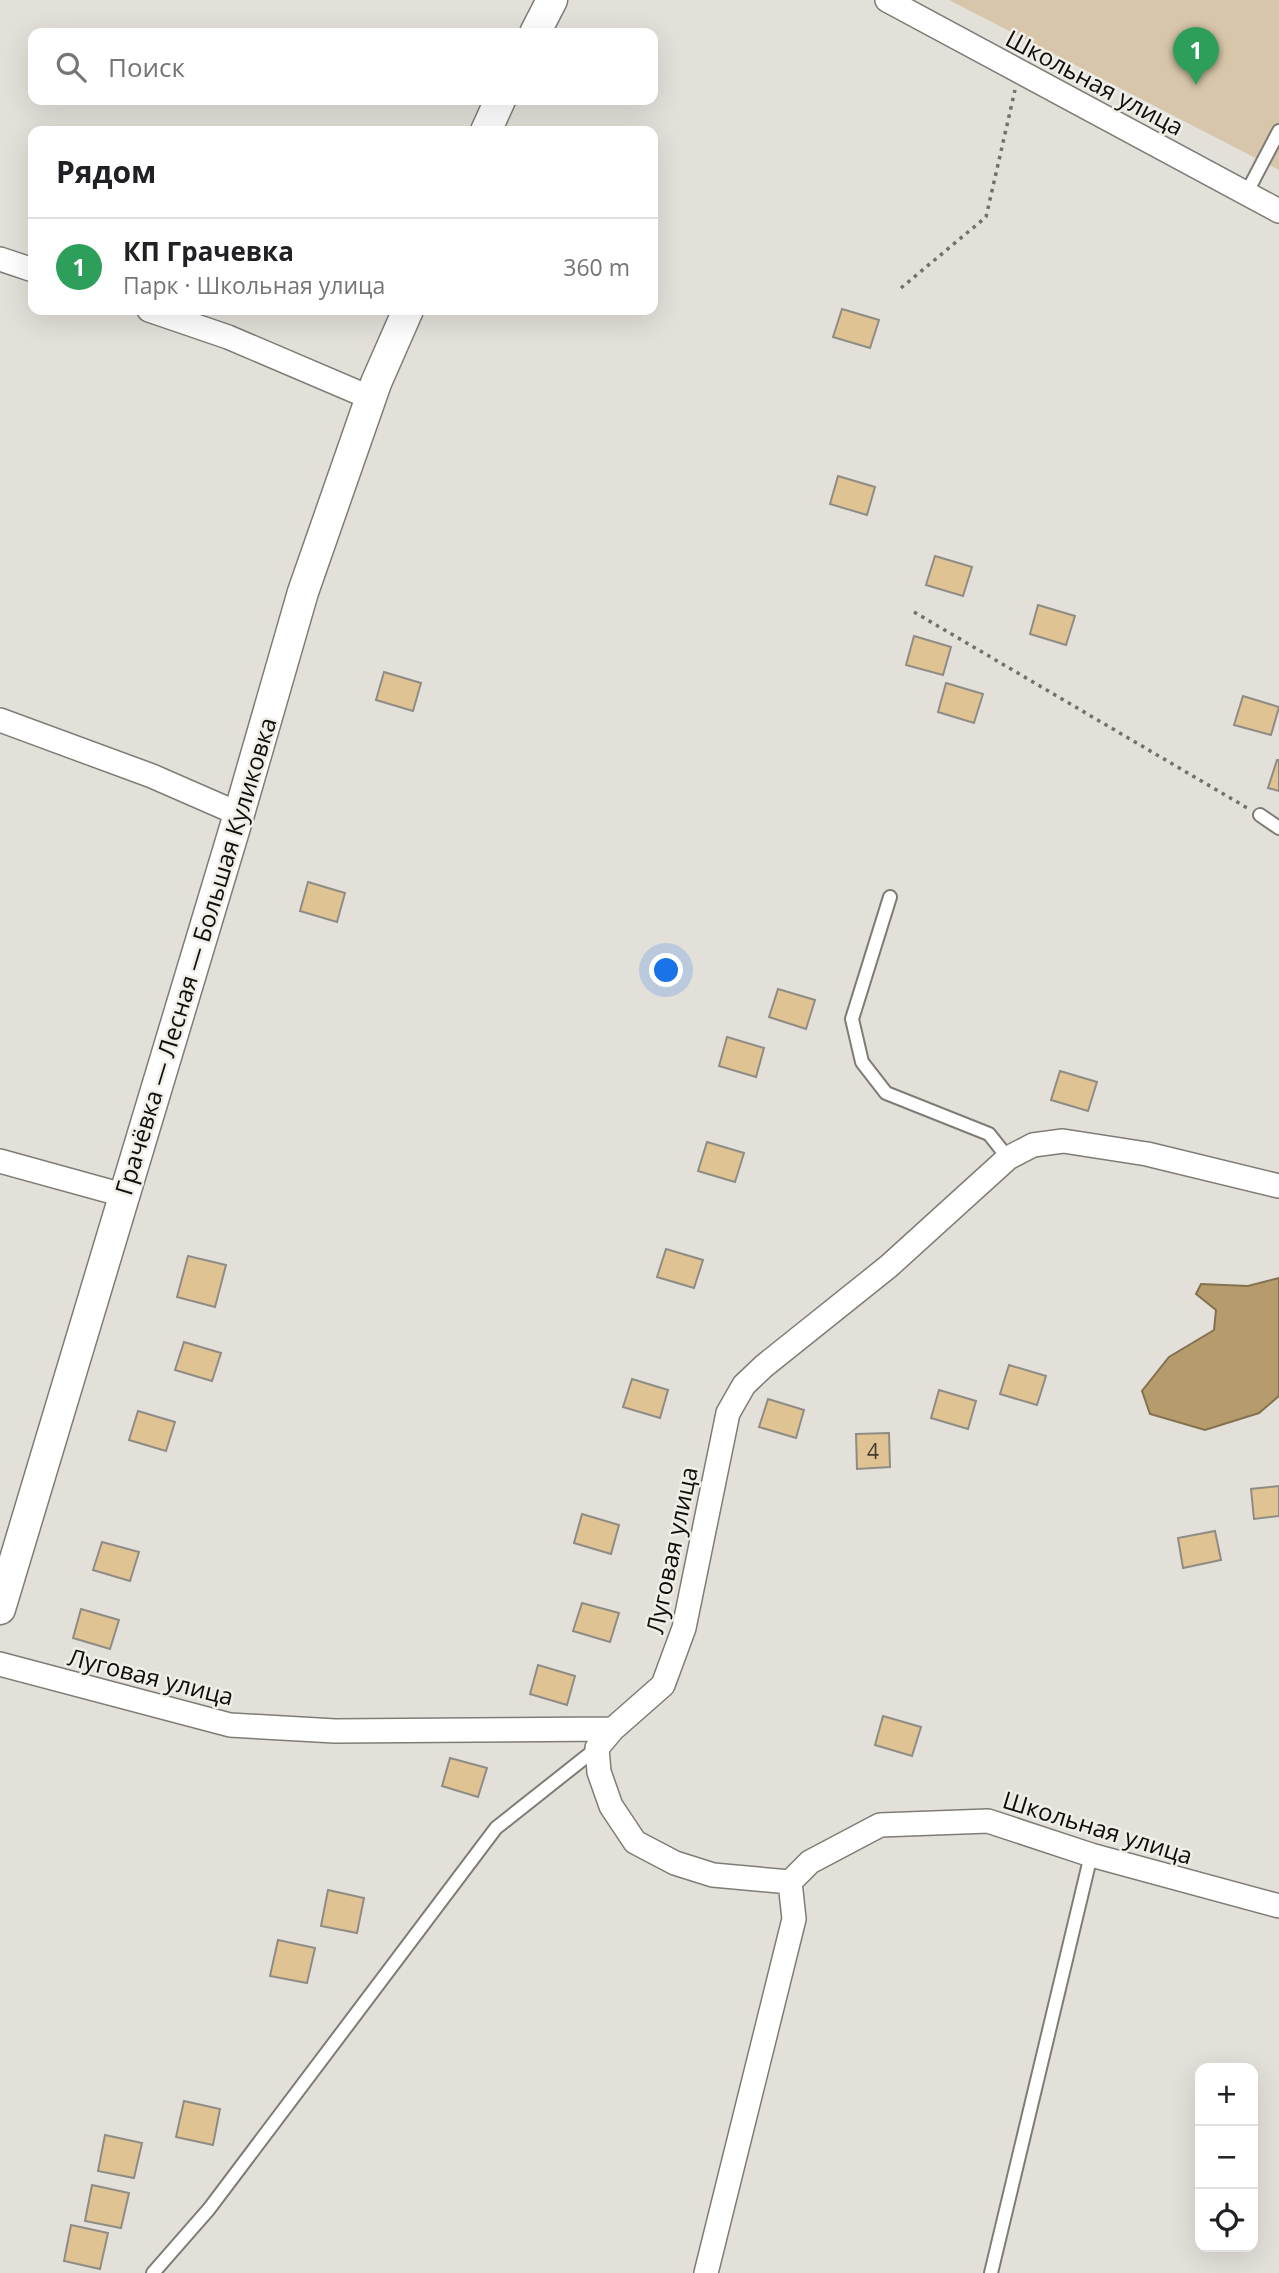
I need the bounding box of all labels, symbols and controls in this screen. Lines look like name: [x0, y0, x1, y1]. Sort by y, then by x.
street label: Школьная улица: [1000, 21, 1190, 143]
pin: 1: [1173, 27, 1219, 85]
search box: [28, 28, 658, 105]
icon: search: [52, 48, 90, 86]
text: Поиск: [108, 49, 185, 85]
text: Рядом: [56, 151, 156, 192]
text: КП Грачевка: [123, 233, 294, 269]
text: 1: [72, 251, 86, 283]
text: 360 m: [563, 251, 630, 283]
text: Парк · Школьная улица: [123, 269, 385, 301]
street label: Грачёвка — Лесная — Большая Куликовка: [106, 713, 284, 1199]
your location: [649, 953, 683, 987]
house number: 4: [867, 1437, 879, 1465]
street label: Луговая улица: [637, 1464, 705, 1636]
street label: Луговая улица: [65, 1639, 237, 1713]
street label: Школьная улица: [999, 1782, 1197, 1872]
map controls: [1195, 2063, 1258, 2252]
button: +: [1195, 2063, 1258, 2126]
button: −: [1195, 2126, 1258, 2189]
button: locate: [1195, 2189, 1258, 2252]

